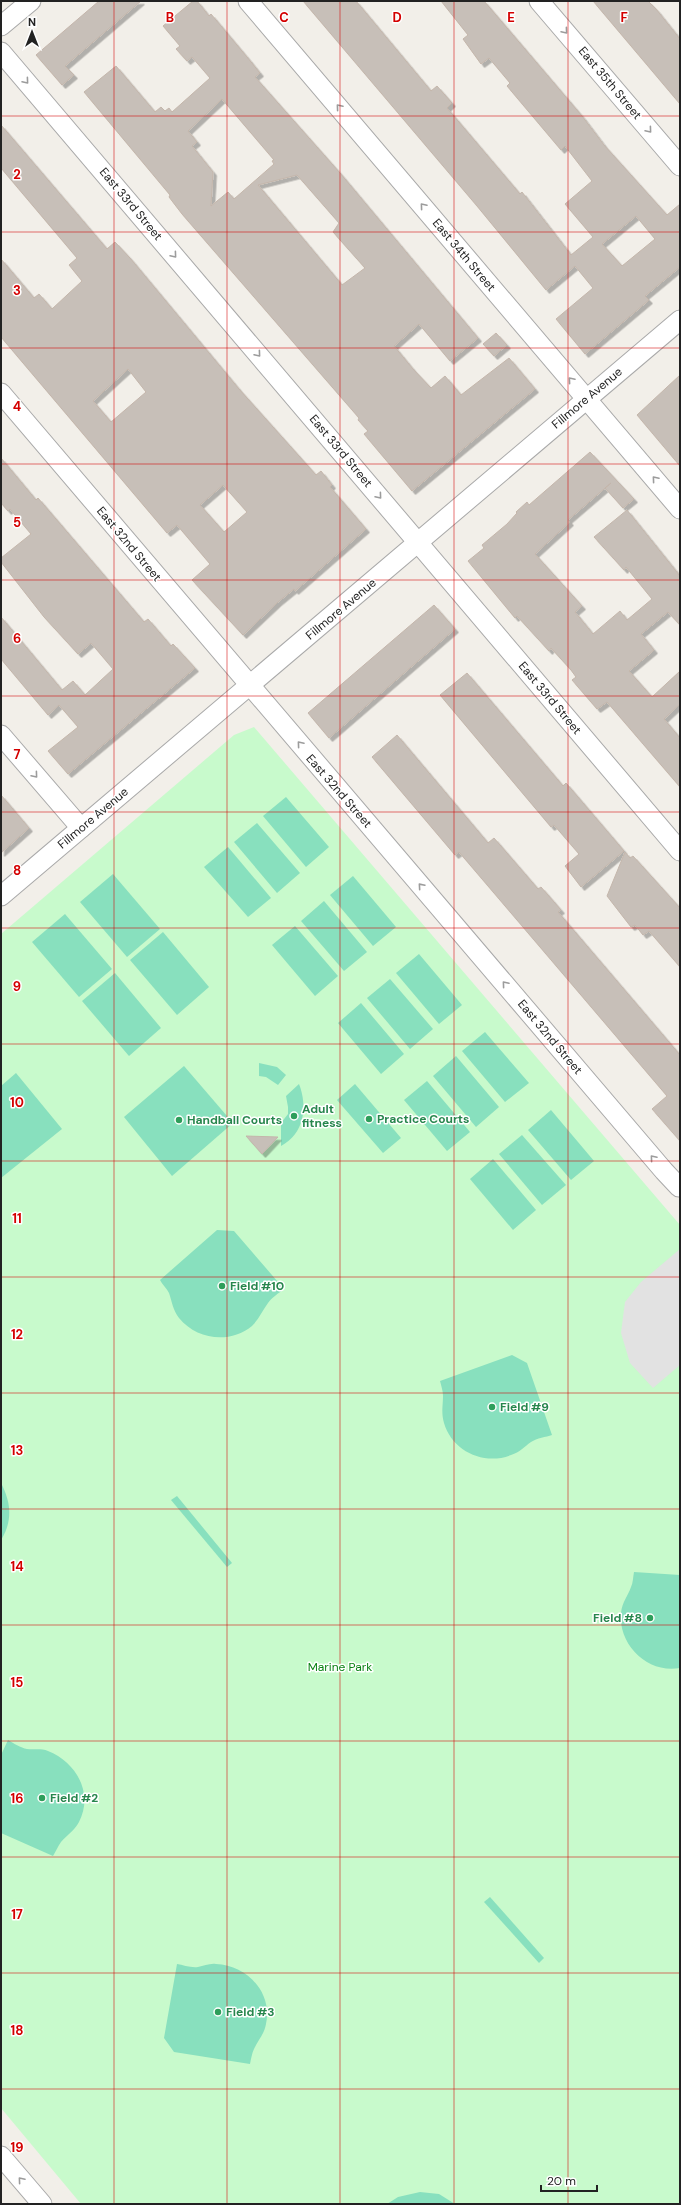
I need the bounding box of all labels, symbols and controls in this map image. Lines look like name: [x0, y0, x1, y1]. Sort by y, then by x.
text: B: [166, 9, 174, 26]
text: C: [279, 9, 289, 26]
text: D: [392, 9, 402, 26]
text: E: [507, 9, 515, 26]
text: F: [620, 9, 628, 26]
north arrow: [12, 12, 52, 52]
text: N: [28, 15, 36, 29]
one-way arrow: [560, 26, 567, 33]
street label: East 35th Street: [575, 43, 645, 123]
one-way arrow: [22, 77, 29, 84]
one-way arrow: [336, 105, 343, 112]
one-way arrow: [645, 125, 652, 132]
street label: East 33rd Street: [96, 164, 166, 244]
text: 2: [13, 166, 21, 183]
one-way arrow: [421, 204, 428, 211]
street label: East 34th Street: [429, 215, 499, 295]
one-way arrow: [169, 251, 176, 258]
text: 3: [13, 282, 21, 299]
one-way arrow: [254, 350, 261, 357]
street label: Fillmore Avenue: [548, 364, 626, 432]
one-way arrow: [568, 377, 575, 385]
text: 4: [13, 398, 21, 415]
street label: East 33rd Street: [306, 411, 376, 491]
one-way arrow: [652, 477, 659, 484]
one-way arrow: [374, 491, 381, 499]
street label: East 32nd Street: [93, 503, 165, 585]
text: 5: [13, 514, 21, 531]
street label: Fillmore Avenue: [302, 575, 380, 643]
text: 6: [13, 630, 21, 647]
street label: East 33rd Street: [515, 658, 585, 738]
one-way arrow: [297, 742, 304, 749]
text: 7: [14, 746, 21, 763]
street label: East 32nd Street: [303, 751, 376, 831]
one-way arrow: [31, 770, 38, 778]
street label: Fillmore Avenue: [54, 784, 132, 852]
text: 8: [13, 862, 21, 879]
one-way arrow: [418, 883, 425, 890]
text: 9: [13, 978, 21, 995]
one-way arrow: [503, 982, 510, 989]
street label: East 32nd Street: [514, 996, 586, 1078]
text: 10: [10, 1094, 24, 1111]
place label: Adult fitness: [302, 1101, 342, 1131]
marker: Adult fitness: [289, 1111, 299, 1121]
place label: Practice Courts: [377, 1111, 469, 1127]
place label: Handball Courts: [187, 1112, 282, 1128]
marker: Practice Courts: [364, 1114, 374, 1124]
marker: Handball Courts: [174, 1115, 184, 1125]
one-way arrow: [651, 1155, 658, 1163]
text: 11: [12, 1210, 22, 1227]
place label: Field #10: [230, 1278, 284, 1294]
marker: Field #10: [217, 1281, 227, 1291]
text: 12: [11, 1326, 23, 1343]
place label: Field #9: [500, 1399, 549, 1415]
marker: Field #9: [487, 1402, 497, 1412]
text: 13: [11, 1442, 23, 1459]
text: 14: [10, 1558, 24, 1575]
place label: Field #8: [593, 1610, 642, 1626]
marker: Field #8: [645, 1613, 655, 1623]
park label: Marine Park: [308, 1659, 372, 1675]
text: 15: [11, 1674, 23, 1691]
text: 16: [11, 1790, 23, 1807]
place label: Field #2: [50, 1790, 98, 1806]
marker: Field #2: [37, 1793, 47, 1803]
text: 17: [11, 1906, 23, 1923]
place label: Field #3: [226, 2004, 275, 2020]
marker: Field #3: [213, 2007, 223, 2017]
text: 18: [11, 2022, 23, 2039]
text: 19: [11, 2139, 24, 2156]
scale bar: [541, 2167, 597, 2193]
text: 20 m: [547, 2173, 576, 2189]
one-way arrow: [19, 2177, 26, 2185]

